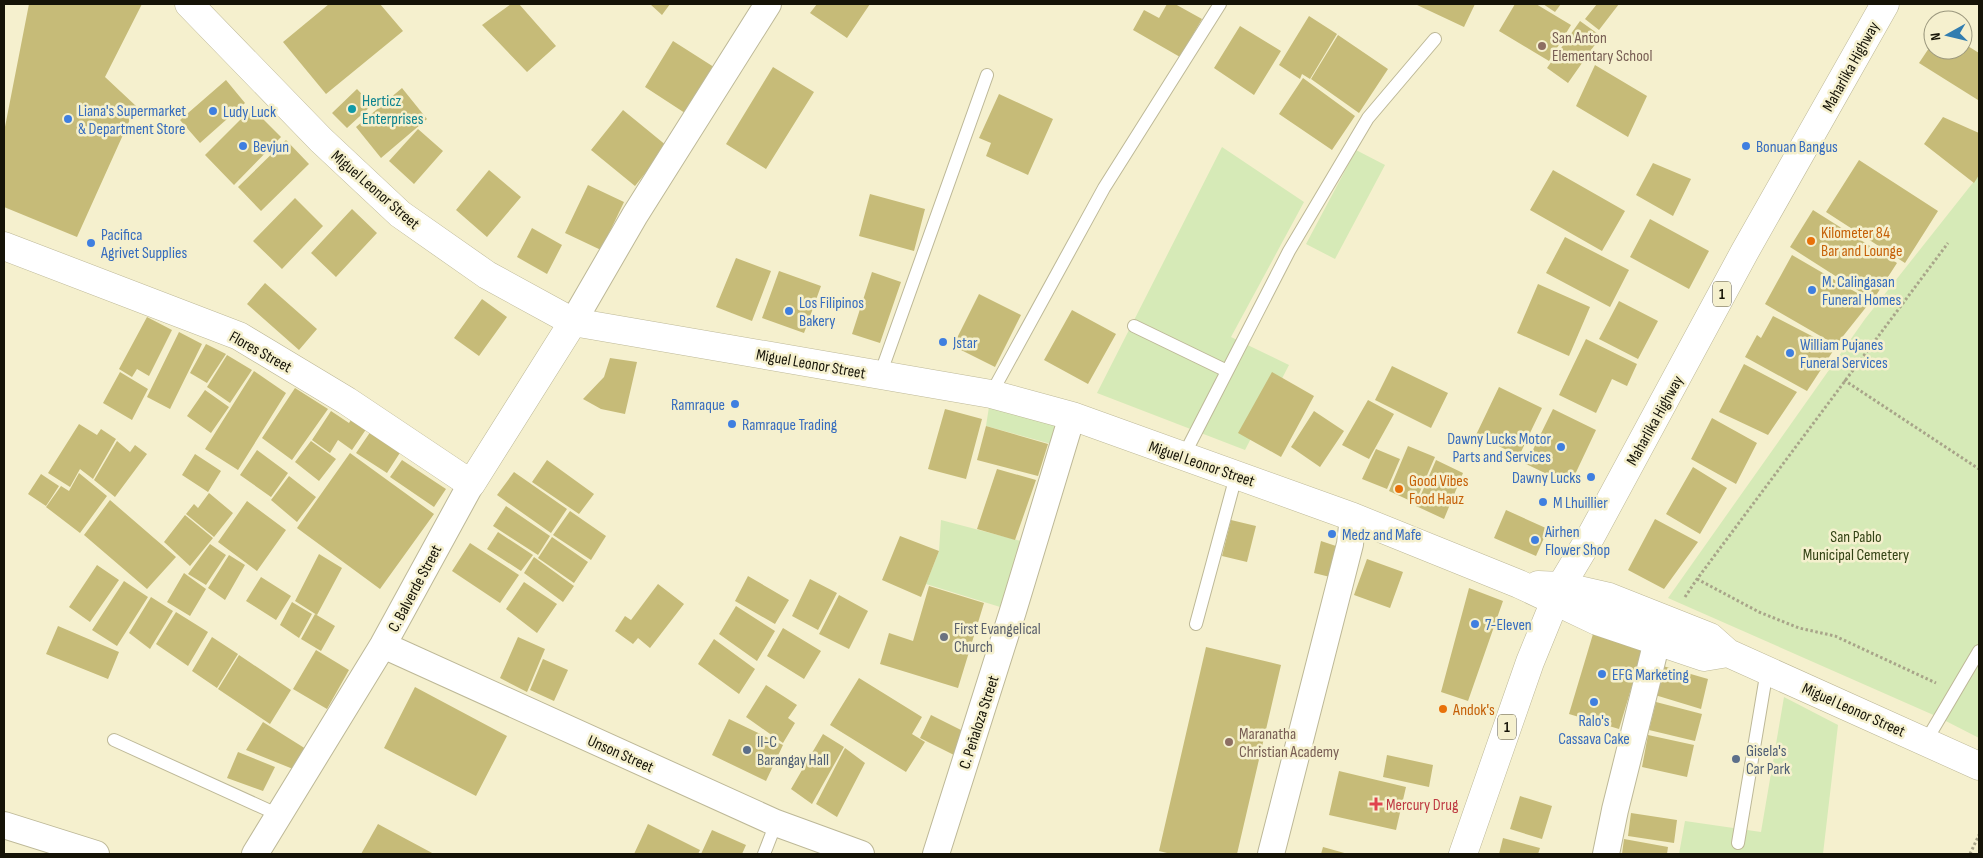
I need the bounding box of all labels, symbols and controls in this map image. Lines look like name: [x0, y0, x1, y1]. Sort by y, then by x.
north arrow: [1923, 10, 1973, 60]
street label: Maharlika Highway: [1819, 19, 1884, 115]
place label: San Anton Elementary School: [1552, 29, 1652, 66]
text: N: [1927, 32, 1945, 42]
marker: San Anton Elementary School: [1536, 40, 1548, 52]
place label: Herticz Enterprises: [362, 92, 424, 129]
place label: Liana's Supermarket & Department Store: [78, 102, 186, 139]
place label: Ludy Luck: [223, 103, 276, 122]
marker: Herticz Enterprises: [346, 103, 358, 115]
marker: Ludy Luck: [207, 105, 219, 117]
marker: Liana's Supermarket & Department Store: [62, 113, 74, 125]
place label: Bevjun: [253, 138, 289, 157]
place label: Bonuan Bangus: [1756, 138, 1838, 157]
marker: Bevjun: [237, 140, 249, 152]
marker: Bonuan Bangus: [1740, 140, 1752, 152]
street label: Miguel Leonor Street: [327, 147, 423, 234]
place label: Kilometer 84 Bar and Lounge: [1821, 224, 1902, 261]
place label: Pacifica Agrivet Supplies: [100, 226, 187, 263]
marker: Kilometer 84 Bar and Lounge: [1805, 235, 1817, 247]
marker: Pacifica Agrivet Supplies: [85, 237, 97, 249]
place label: M. Calingasan Funeral Homes: [1822, 273, 1902, 310]
road number: 1: [1713, 282, 1731, 306]
marker: M. Calingasan Funeral Homes: [1806, 284, 1818, 296]
place label: Los Filipinos Bakery: [799, 294, 864, 331]
marker: Los Filipinos Bakery: [783, 305, 795, 317]
street label: Flores Street: [226, 327, 295, 377]
place label: Jstar: [952, 334, 978, 353]
marker: Jstar: [937, 336, 949, 348]
place label: William Pujanes Funeral Services: [1800, 336, 1888, 373]
street label: Miguel Leonor Street: [755, 346, 867, 383]
marker: William Pujanes Funeral Services: [1784, 347, 1796, 359]
street label: Maharlika Highway: [1623, 373, 1688, 469]
place label: Ramraque: [671, 396, 725, 415]
marker: Ramraque: [729, 398, 741, 410]
place label: Ramraque Trading: [742, 416, 837, 435]
marker: Ramraque Trading: [726, 418, 738, 430]
place label: Dawny Lucks Motor Parts and Services: [1447, 430, 1551, 467]
street label: Miguel Leonor Street: [1146, 437, 1257, 491]
marker: Dawny Lucks Motor Parts and Services: [1555, 441, 1567, 453]
place label: Dawny Lucks: [1512, 469, 1581, 488]
marker: Dawny Lucks: [1585, 471, 1597, 483]
place label: Good Vibes Food Hauz: [1409, 472, 1469, 509]
marker: Good Vibes Food Hauz: [1393, 483, 1405, 495]
place label: M Lhuillier: [1553, 494, 1608, 513]
marker: M Lhuillier: [1537, 496, 1549, 508]
place label: Airhen Flower Shop: [1544, 523, 1610, 560]
place label: Medz and Mafe: [1342, 526, 1422, 545]
marker: Medz and Mafe: [1326, 528, 1338, 540]
park label: San Pablo Municipal Cemetery: [1803, 528, 1909, 565]
marker: Airhen Flower Shop: [1529, 534, 1541, 546]
street label: C. Balverde Street: [384, 542, 446, 635]
place label: 7-Eleven: [1485, 616, 1532, 635]
marker: 7-Eleven: [1469, 618, 1481, 630]
place label: First Evangelical Church: [954, 620, 1041, 657]
marker: First Evangelical Church: [938, 631, 950, 643]
place label: EFG Marketing: [1612, 666, 1689, 685]
marker: EFG Marketing: [1596, 668, 1608, 680]
street label: C. Peñaloza Street: [955, 673, 1004, 772]
street label: Miguel Leonor Street: [1799, 679, 1908, 742]
marker: Ralo's Cassava Cake: [1588, 696, 1600, 708]
place label: Andok's: [1452, 701, 1495, 720]
marker: Andok's: [1437, 703, 1449, 715]
place label: Ralo's Cassava Cake: [1558, 712, 1630, 749]
road number: 1: [1498, 714, 1516, 740]
place label: Maranatha Christian Academy: [1239, 725, 1339, 762]
street label: Unson Street: [584, 731, 656, 777]
place label: II-C Barangay Hall: [757, 733, 829, 770]
marker: Maranatha Christian Academy: [1223, 736, 1235, 748]
place label: Gisela's Car Park: [1746, 742, 1790, 779]
marker: II-C Barangay Hall: [741, 744, 753, 756]
marker: Gisela's Car Park: [1730, 753, 1742, 765]
place label: Mercury Drug: [1386, 796, 1458, 815]
marker: Mercury Drug: [1370, 798, 1382, 810]

